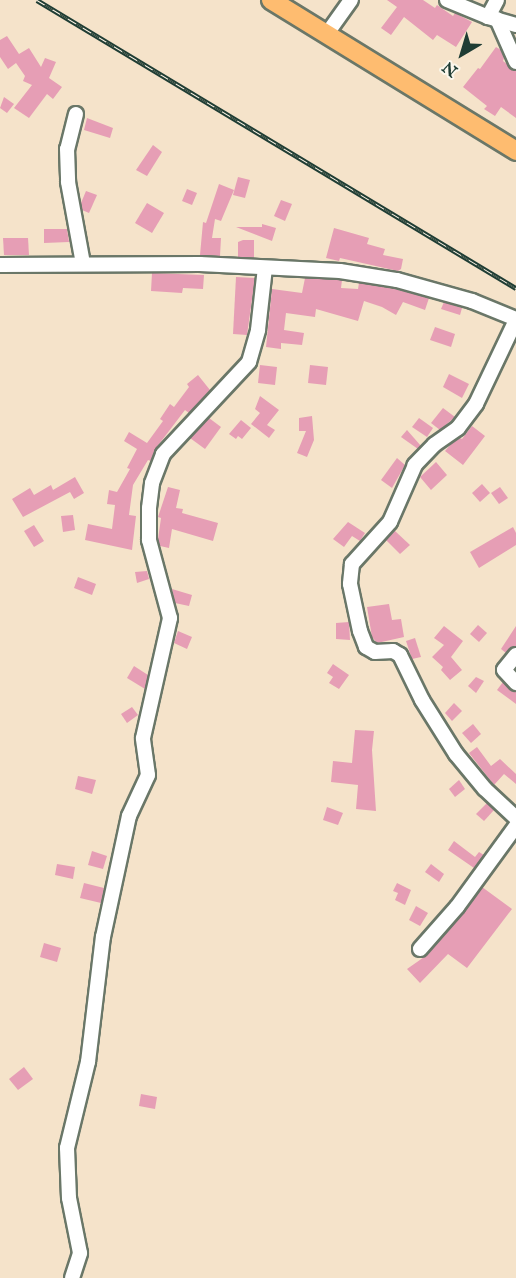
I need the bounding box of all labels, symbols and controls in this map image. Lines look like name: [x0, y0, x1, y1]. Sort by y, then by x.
north arrow: [432, 24, 492, 84]
text: N: [439, 56, 463, 80]

